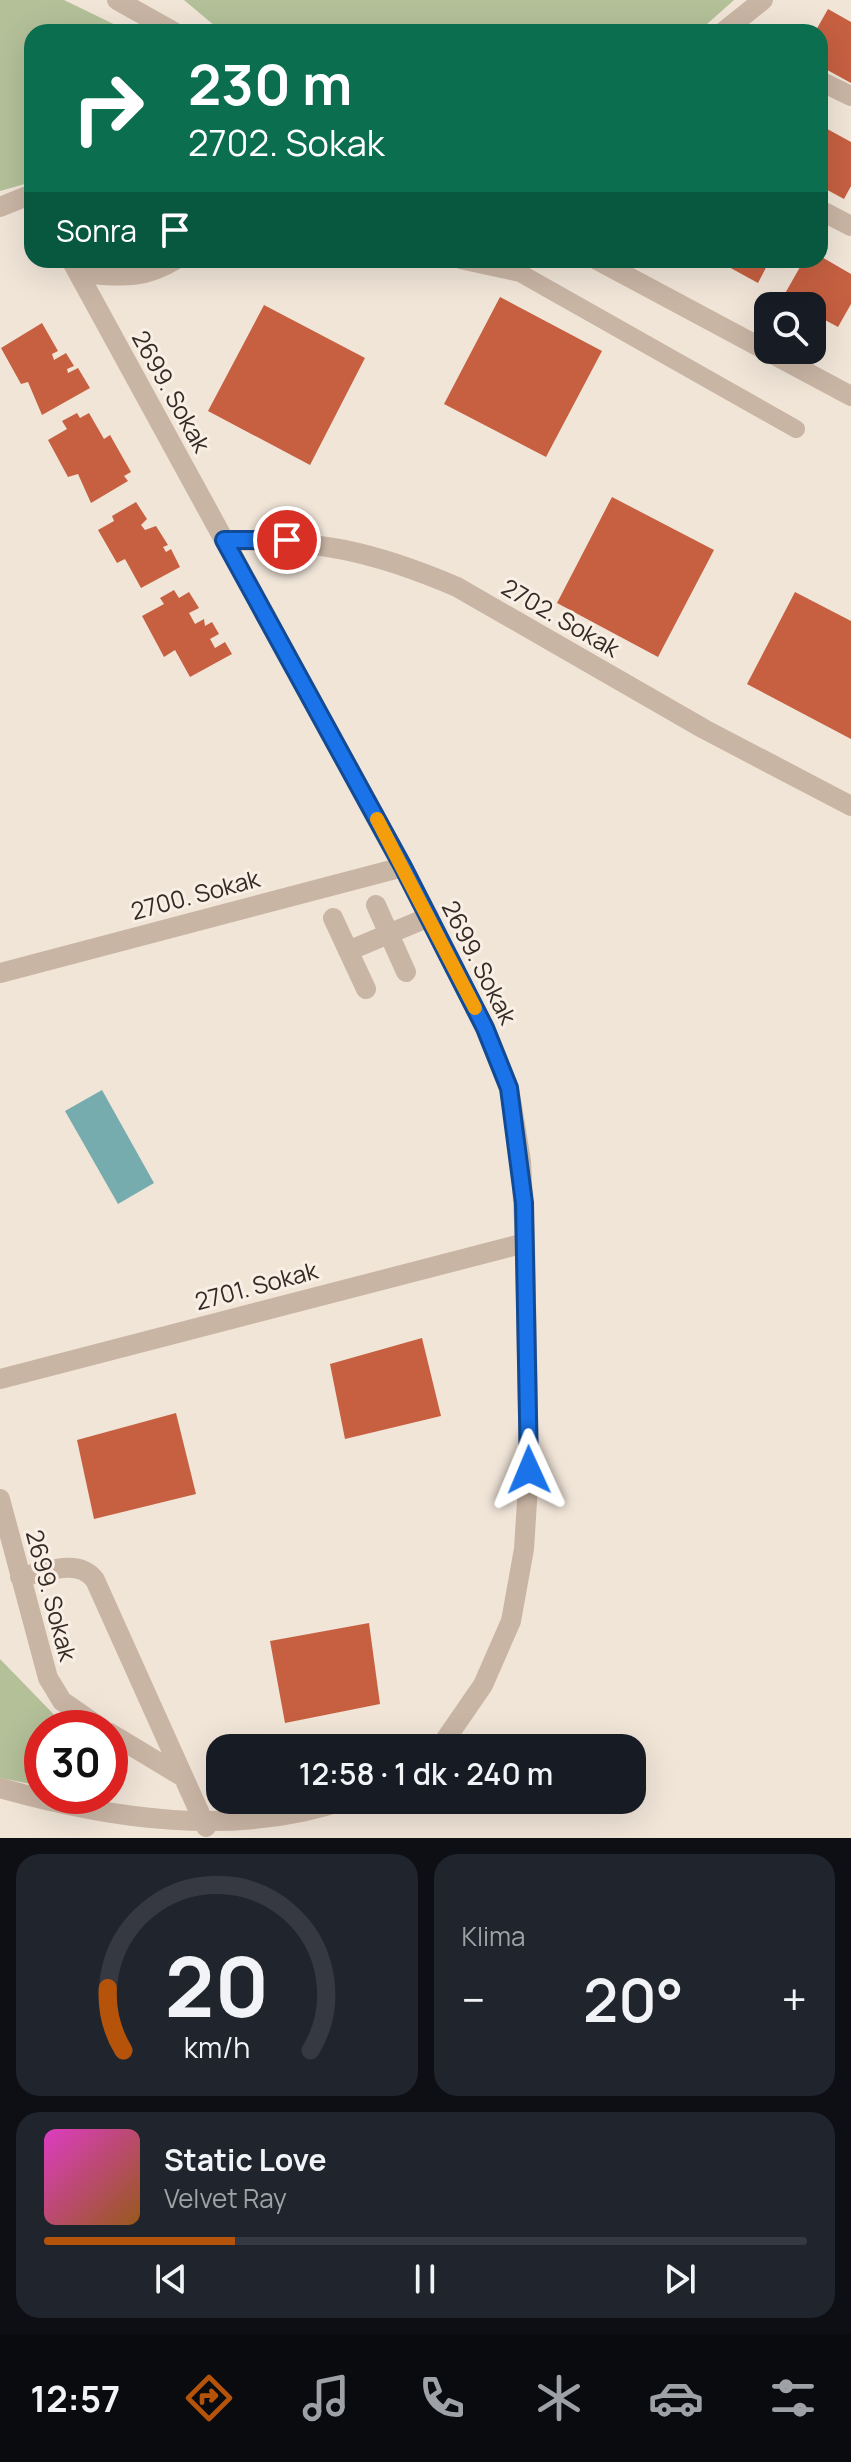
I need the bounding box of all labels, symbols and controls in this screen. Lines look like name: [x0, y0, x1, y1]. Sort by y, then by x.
text: 230 m: [188, 45, 352, 122]
icon: right: [56, 56, 160, 160]
text: 2702. Sokak: [188, 118, 385, 167]
icon: arrive: [153, 208, 197, 252]
text: Sonra: [56, 210, 137, 251]
map controls: [754, 292, 826, 364]
button: search: [754, 292, 826, 364]
street label: 2699. Sokak: [125, 324, 220, 459]
pin: [253, 506, 321, 574]
icon: arrive: [265, 518, 309, 562]
street label: 2702. Sokak: [496, 570, 627, 665]
street label: 2700. Sokak: [127, 861, 264, 927]
street label: 2699. Sokak: [435, 895, 526, 1030]
street label: 2701. Sokak: [191, 1253, 322, 1317]
position arrow: [487, 1428, 571, 1512]
street label: 2699. Sokak: [19, 1526, 86, 1665]
speed limit sign: 30: [24, 1710, 128, 1814]
text: 12:58 · 1 dk · 240 m: [299, 1753, 553, 1794]
text: Klima: [462, 1918, 526, 1954]
text: 20: [165, 1928, 269, 2042]
text: 20°: [583, 1958, 684, 2040]
text: −: [462, 1969, 485, 2029]
text: +: [782, 1969, 807, 2029]
text: km/h: [184, 2028, 250, 2067]
text: Static Love: [164, 2139, 327, 2180]
text: Velvet Ray: [164, 2180, 287, 2216]
icon: previous: [149, 2257, 193, 2301]
icon: pause: [403, 2257, 447, 2301]
icon: next: [658, 2257, 702, 2301]
icon: directions: [181, 2370, 237, 2426]
icon: music: [298, 2370, 354, 2426]
icon: phone: [414, 2370, 470, 2426]
icon: climate: [531, 2370, 587, 2426]
icon: car: [648, 2370, 704, 2426]
icon: filters: [765, 2370, 821, 2426]
text: 12:57: [30, 2374, 120, 2423]

